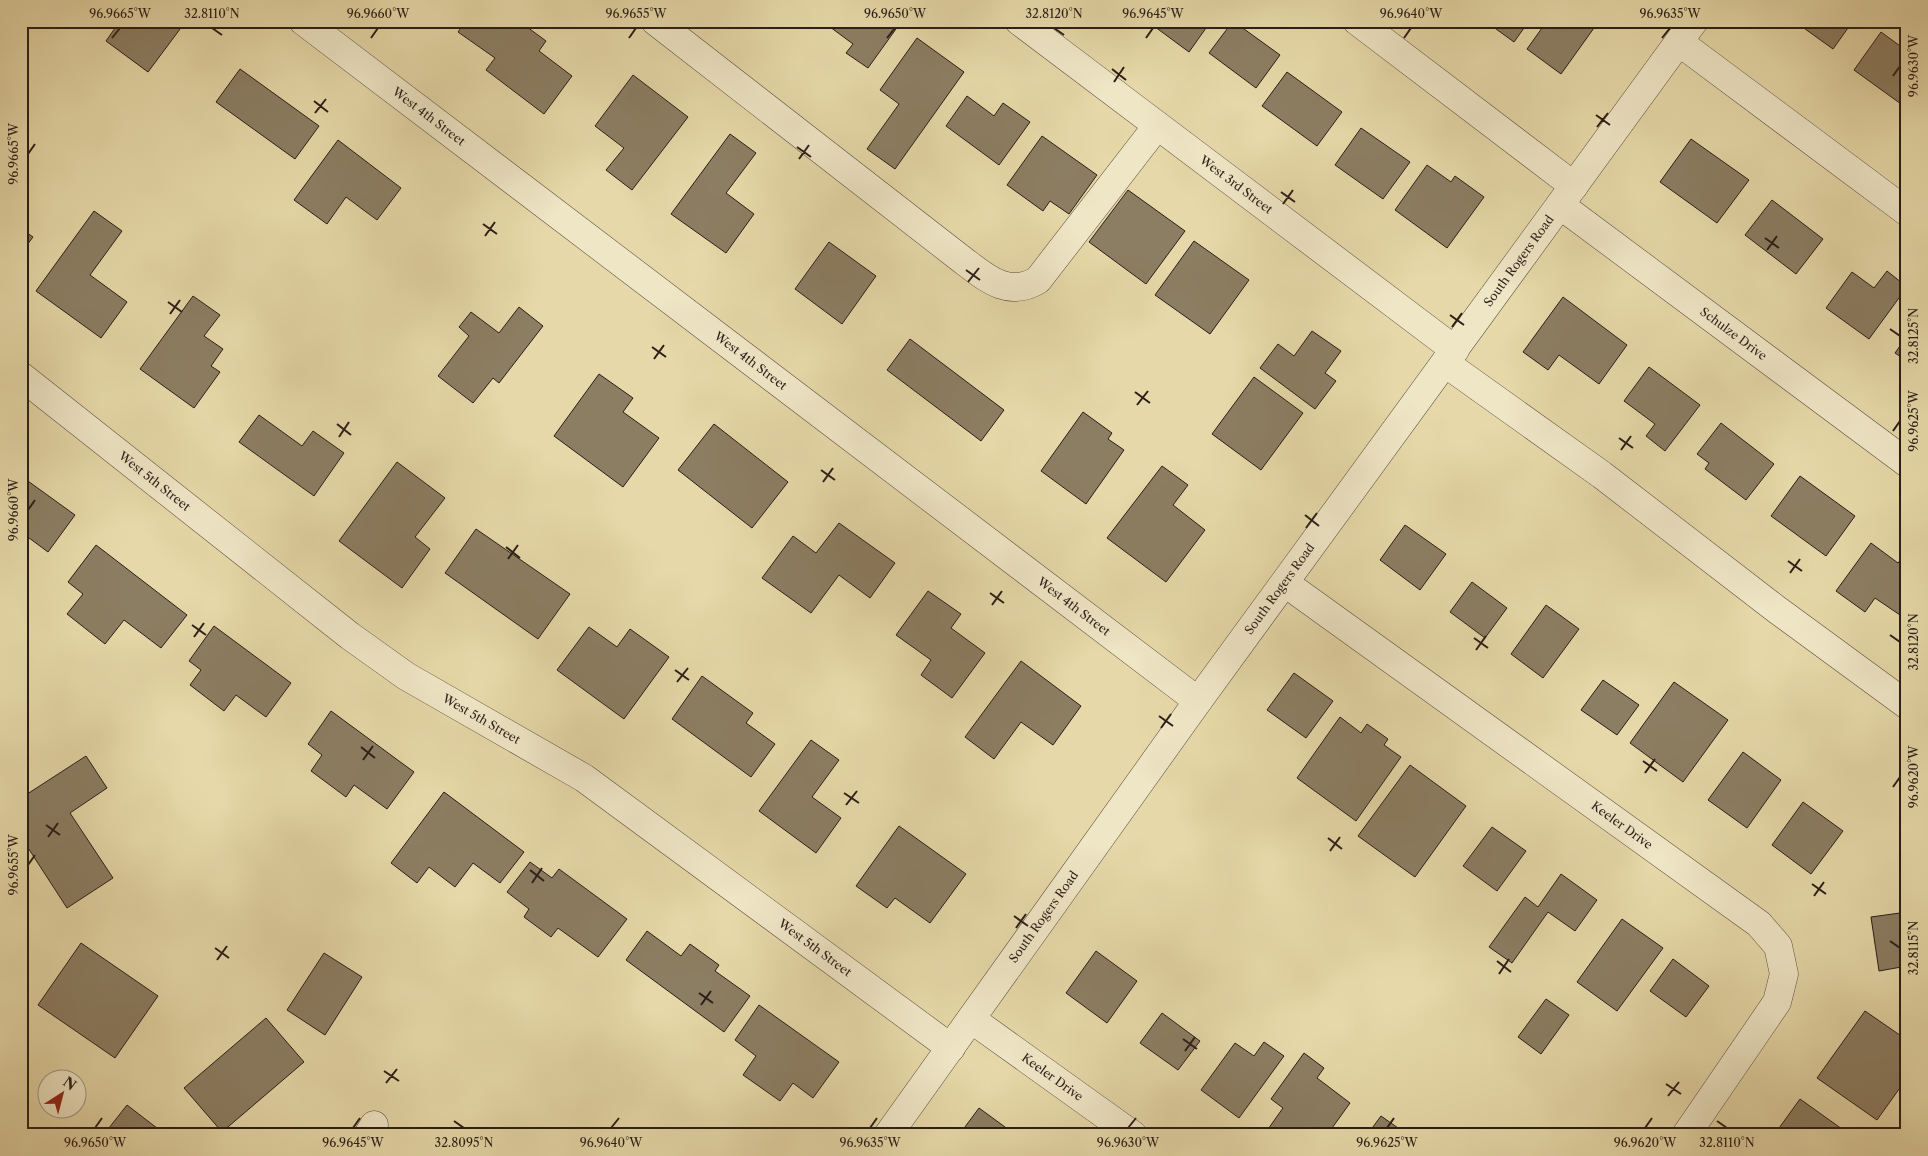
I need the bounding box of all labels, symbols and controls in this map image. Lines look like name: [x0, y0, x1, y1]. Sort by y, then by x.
text: 96.9665°W: [89, 6, 152, 21]
text: 32.8110°N: [184, 6, 240, 21]
text: 96.9660°W: [347, 6, 410, 21]
text: 96.9655°W: [605, 6, 667, 21]
text: 96.9650°W: [864, 6, 927, 21]
text: 32.8120°N: [1025, 6, 1083, 21]
text: 96.9645°W: [1122, 6, 1185, 21]
text: 96.9640°W: [1380, 6, 1443, 21]
text: 96.9635°W: [1639, 6, 1701, 21]
text: 96.9630°W: [1906, 34, 1921, 97]
street label: West 4th Street: [389, 83, 469, 149]
text: 96.9665°W: [6, 122, 21, 185]
street label: West 3rd Street: [1196, 151, 1276, 217]
street label: South Rogers Road: [1480, 212, 1557, 309]
street label: Schulze Drive: [1697, 304, 1770, 363]
text: 32.8125°N: [1906, 308, 1921, 364]
street label: West 4th Street: [711, 328, 791, 393]
text: 96.9625°W: [1906, 389, 1921, 452]
street label: West 5th Street: [115, 448, 194, 514]
text: 96.9660°W: [6, 478, 21, 541]
street label: South Rogers Road: [1241, 540, 1318, 637]
street label: West 4th Street: [1034, 573, 1114, 639]
text: 32.8120°N: [1906, 613, 1921, 671]
street label: West 5th Street: [439, 690, 524, 747]
text: 96.9620°W: [1906, 745, 1921, 808]
street label: Keeler Drive: [1589, 798, 1656, 852]
text: 96.9655°W: [6, 834, 21, 896]
street label: South Rogers Road: [1006, 867, 1082, 965]
street label: West 5th Street: [775, 915, 855, 980]
text: 32.8115°N: [1906, 921, 1921, 975]
street label: Keeler Drive: [1019, 1050, 1086, 1104]
north arrow: [38, 1068, 88, 1118]
text: N: [59, 1073, 80, 1094]
text: 96.9650°W: [64, 1135, 127, 1150]
text: 96.9645°W: [322, 1135, 385, 1150]
text: 32.8095°N: [435, 1135, 494, 1150]
text: 96.9640°W: [580, 1135, 643, 1150]
text: 96.9635°W: [839, 1135, 901, 1150]
text: 96.9630°W: [1097, 1135, 1160, 1150]
text: 96.9625°W: [1356, 1135, 1419, 1150]
text: 96.9620°W: [1614, 1135, 1677, 1150]
text: 32.8110°N: [1699, 1135, 1755, 1150]

